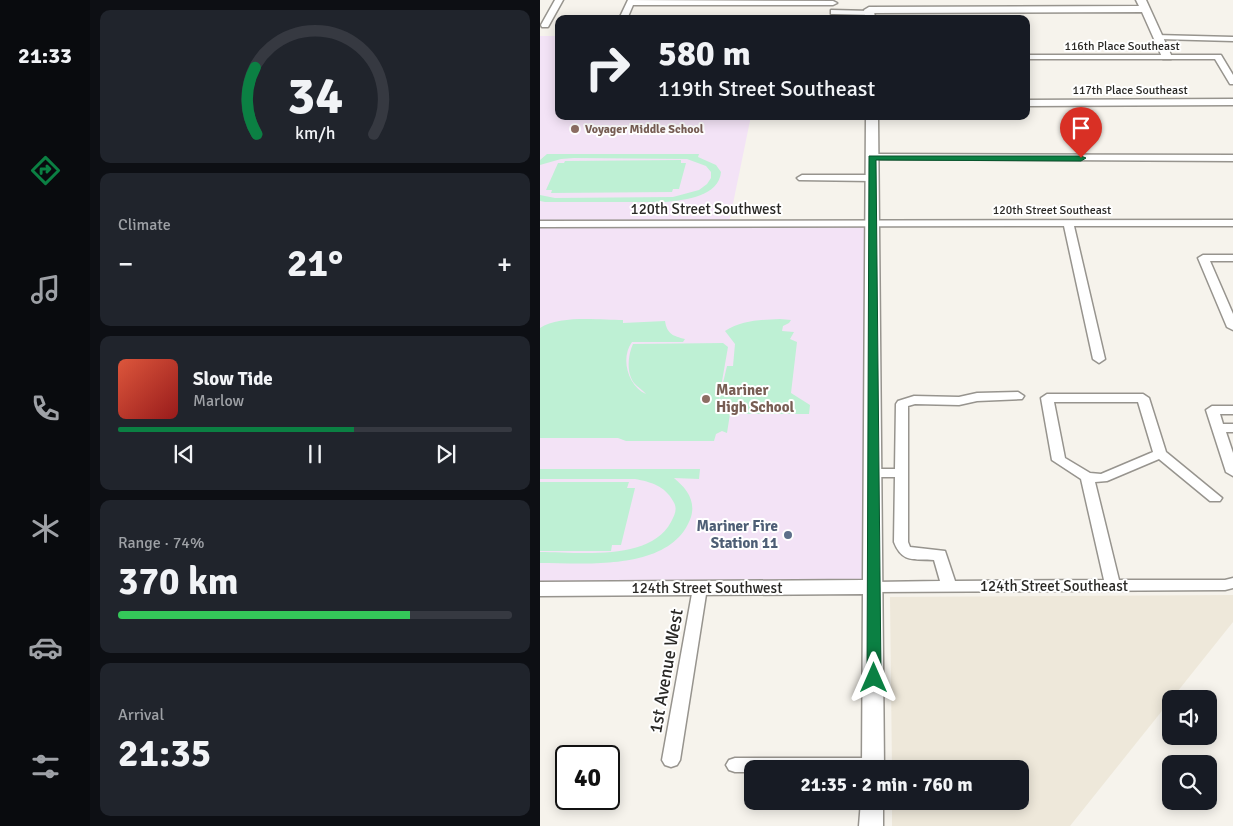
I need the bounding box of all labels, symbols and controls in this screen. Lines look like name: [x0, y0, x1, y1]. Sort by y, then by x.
text: 580 m: [658, 32, 751, 75]
icon: right: [575, 35, 640, 100]
street label: 116th Place Southeast: [1064, 39, 1180, 54]
text: 21:33: [18, 42, 72, 69]
text: 34: [287, 64, 343, 128]
text: 119th Street Southeast: [658, 75, 875, 102]
street label: 117th Place Southeast: [1072, 83, 1188, 98]
pin: [1060, 107, 1102, 158]
icon: arrive: [1067, 114, 1095, 142]
text: km/h: [295, 122, 335, 144]
place label: Voyager Middle School: [585, 122, 704, 137]
marker: Voyager Middle School: [569, 123, 581, 135]
icon: directions: [28, 153, 63, 188]
street label: 120th Street Southwest: [631, 200, 781, 218]
street label: 120th Street Southeast: [993, 203, 1111, 218]
text: Climate: [118, 215, 171, 235]
text: 21°: [287, 240, 343, 287]
text: −: [118, 247, 133, 281]
text: +: [497, 247, 512, 281]
icon: music: [28, 272, 63, 307]
text: Slow Tide: [193, 367, 273, 391]
place label: Mariner High School: [716, 381, 795, 416]
icon: phone: [28, 391, 63, 426]
text: Marlow: [193, 391, 244, 411]
marker: Mariner High School: [700, 393, 712, 405]
icon: previous: [170, 440, 198, 468]
icon: pause: [301, 440, 329, 468]
icon: next: [432, 440, 460, 468]
icon: climate: [28, 511, 63, 546]
place label: Mariner Fire Station 11: [696, 517, 778, 552]
marker: Mariner Fire Station 11: [782, 529, 794, 541]
text: Range · 74%: [118, 533, 204, 553]
text: 370 km: [118, 558, 239, 605]
street label: 124th Street Southeast: [980, 577, 1128, 595]
street label: 124th Street Southwest: [632, 579, 782, 597]
street label: 1st Avenue West: [644, 607, 688, 735]
icon: car: [28, 630, 63, 665]
position arrow: [847, 651, 899, 703]
map controls: [1162, 690, 1217, 810]
button: sound: [1162, 690, 1217, 745]
text: Arrival: [118, 705, 164, 725]
text: 21:35: [118, 730, 211, 777]
speed limit sign: 40: [555, 745, 620, 810]
icon: filters: [28, 749, 63, 784]
button: search: [1162, 755, 1217, 810]
text: 21:35 · 2 min · 760 m: [800, 773, 973, 797]

